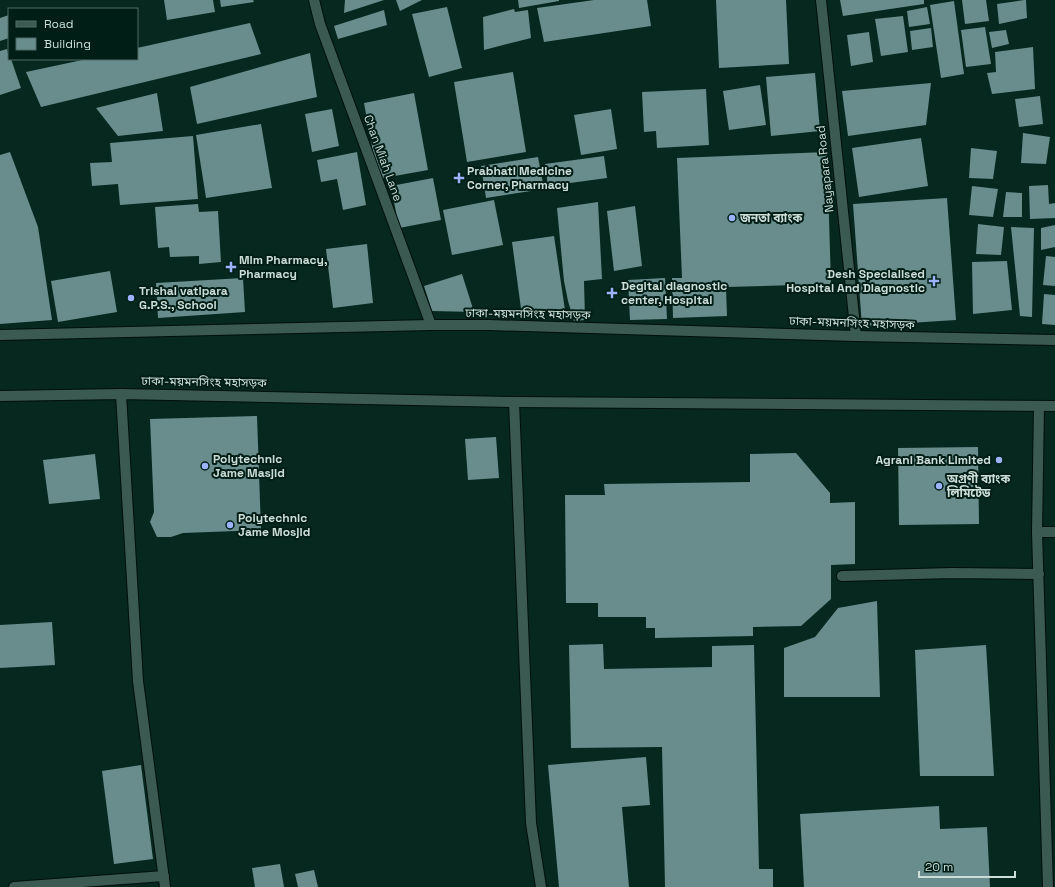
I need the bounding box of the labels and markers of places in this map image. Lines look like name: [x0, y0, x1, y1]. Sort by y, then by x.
place label: Prabhati Medicine Corner, Pharmacy: [467, 163, 572, 193]
marker: Prabhati Medicine Corner, Pharmacy: [454, 173, 464, 183]
place label: জনতা ব্যাংক: [739, 210, 803, 226]
marker: জনতা ব্যাংক: [727, 213, 737, 223]
place label: Mim Pharmacy, Pharmacy: [239, 252, 327, 282]
marker: Mim Pharmacy, Pharmacy: [226, 262, 236, 272]
place label: Desh Specialised Hospital And Diagnostic: [786, 266, 925, 296]
marker: Desh Specialised Hospital And Diagnostic: [928, 275, 940, 287]
place label: Degital diagnostic center, Hospital: [621, 278, 727, 308]
place label: Trishal vatipara G.P.S., School: [139, 283, 228, 313]
marker: Degital diagnostic center, Hospital: [606, 287, 618, 299]
marker: Trishal vatipara G.P.S., School: [126, 293, 136, 303]
place label: Polytechnic Jame Masjid: [213, 451, 285, 481]
place label: Agrani Bank Limited: [875, 452, 991, 468]
marker: Agrani Bank Limited: [994, 455, 1004, 465]
marker: Polytechnic Jame Masjid: [200, 461, 210, 471]
place label: অগ্রণী ব্যাংক লিমিটেড: [946, 471, 1010, 501]
marker: অগ্রণী ব্যাংক লিমিটেড: [934, 481, 944, 491]
place label: Polytechnic Jame Mosjid: [238, 510, 310, 540]
marker: Polytechnic Jame Mosjid: [225, 520, 235, 530]

